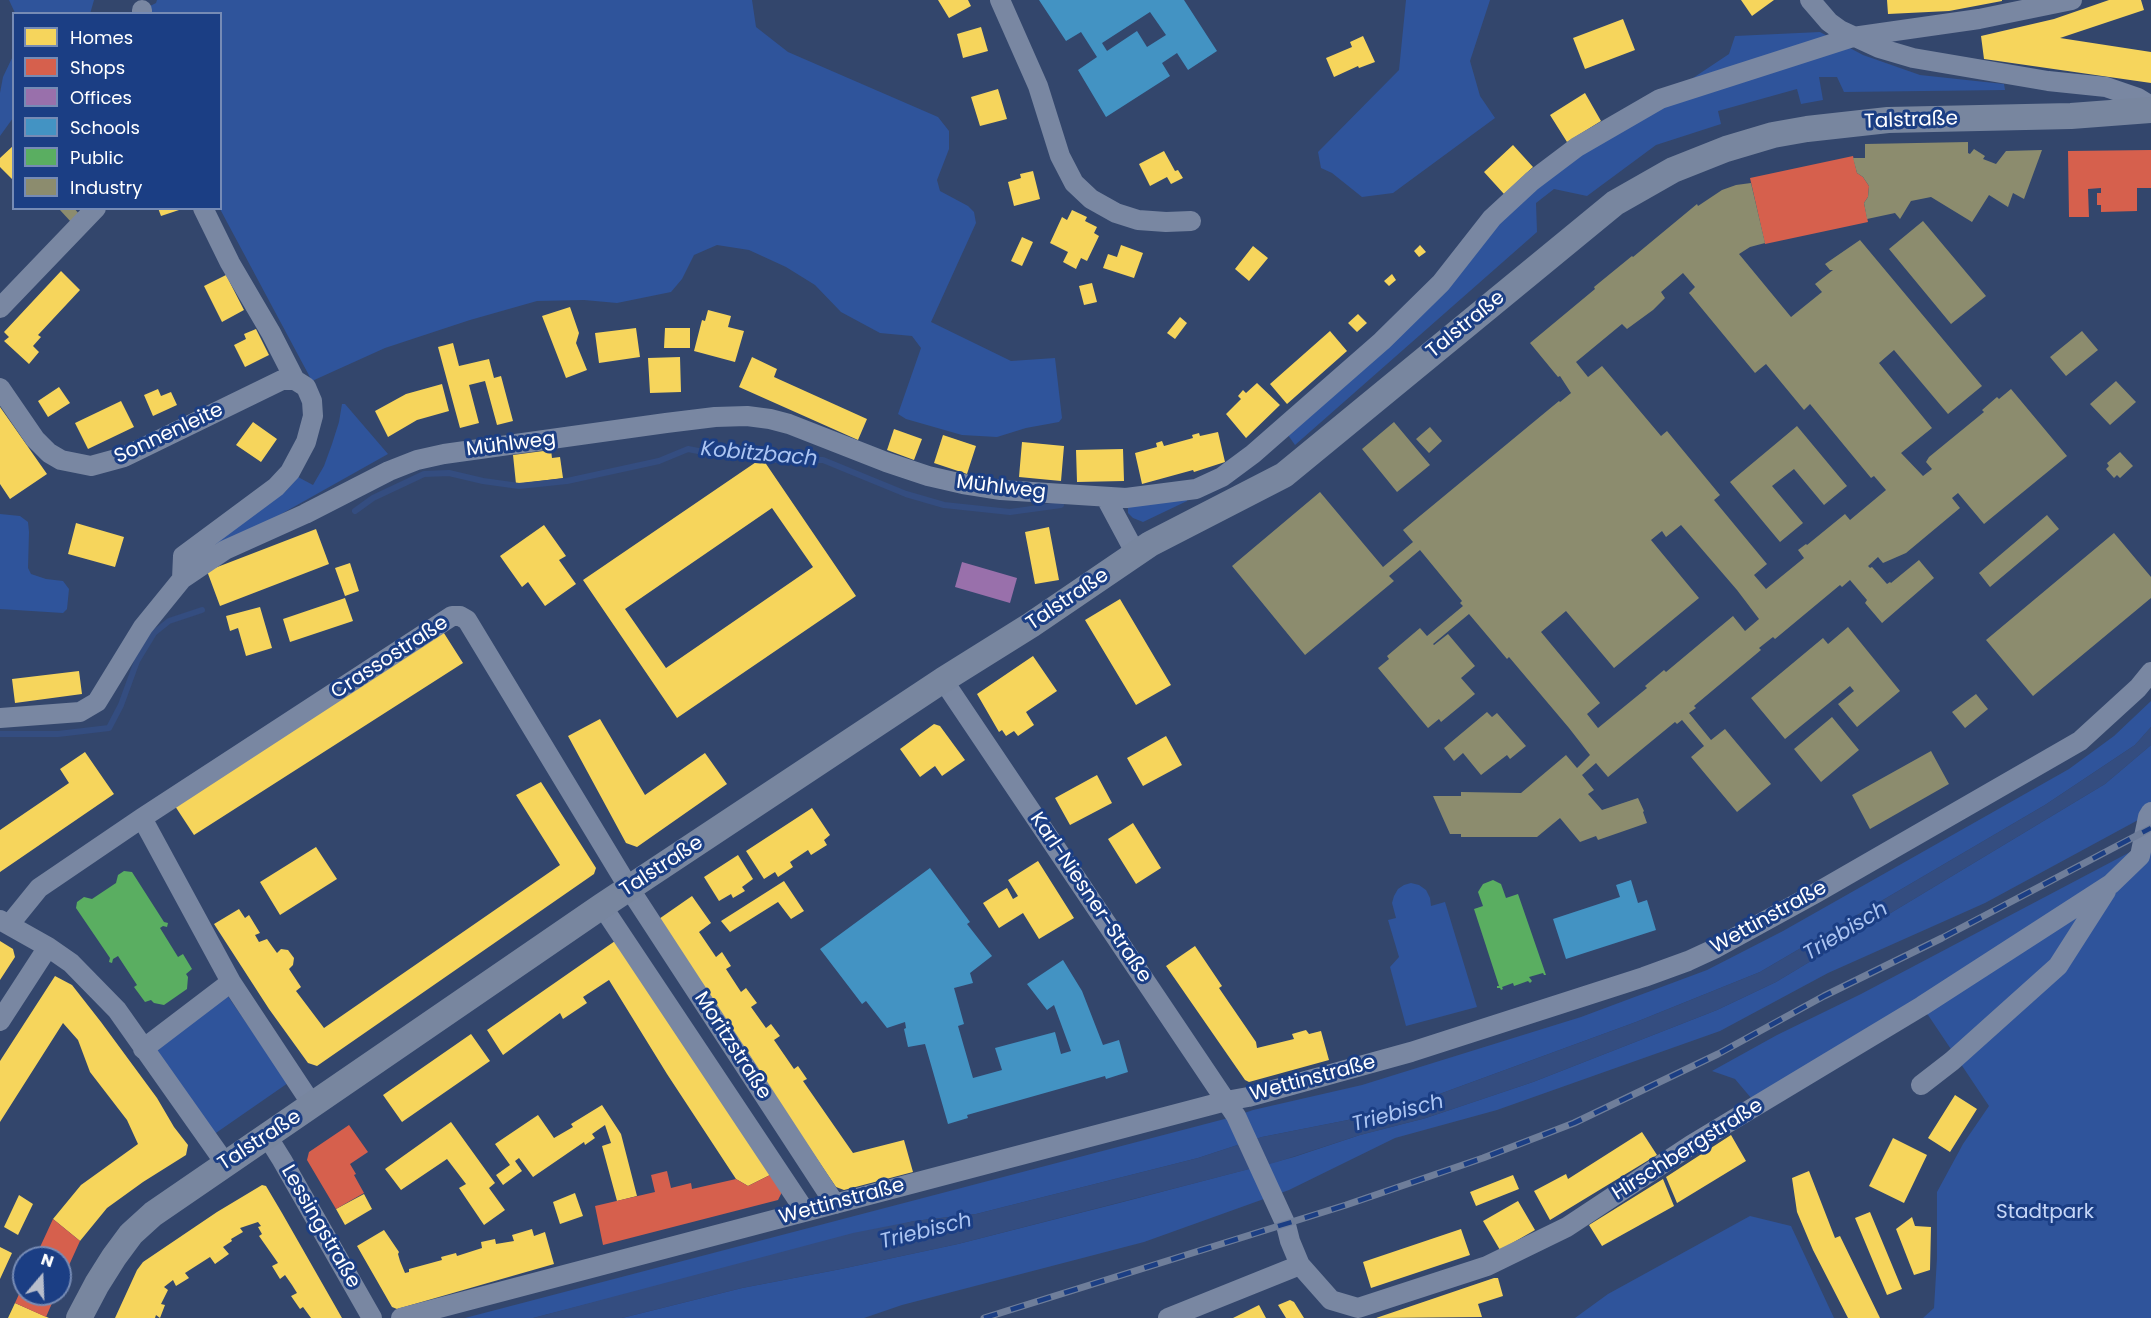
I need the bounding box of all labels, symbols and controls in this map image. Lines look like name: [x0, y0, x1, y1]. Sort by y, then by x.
legend: [12, 12, 222, 210]
text: Homes: [70, 25, 133, 50]
text: Shops: [70, 55, 125, 80]
text: Offices: [70, 85, 132, 110]
street label: Talstraße: [1864, 107, 1958, 135]
text: Schools: [70, 115, 140, 140]
text: Public: [70, 145, 124, 170]
text: Industry: [70, 175, 142, 200]
street label: Talstraße: [1422, 286, 1510, 364]
street label: Sonnenleite: [111, 398, 227, 470]
street label: Mühlweg: [465, 428, 557, 462]
water label: Kobitzbach: [700, 437, 818, 473]
street label: Mühlweg: [955, 471, 1047, 505]
street label: Talstraße: [1022, 564, 1114, 636]
street label: Crassostraße: [327, 611, 453, 705]
street label: Karl-Niesner-Straße: [1024, 808, 1156, 988]
street label: Talstraße: [616, 831, 708, 903]
street label: Wettinstraße: [1707, 876, 1831, 960]
water label: Triebisch: [1799, 897, 1893, 967]
street label: Moritzstraße: [688, 988, 776, 1104]
street label: Wettinstraße: [1248, 1051, 1378, 1107]
water label: Triebisch: [1349, 1090, 1447, 1138]
street label: Hirschbergstraße: [1608, 1094, 1768, 1206]
street label: Talstraße: [214, 1105, 306, 1177]
street label: Lessingstraße: [275, 1161, 365, 1293]
street label: Wettinstraße: [777, 1174, 907, 1230]
park label: Stadtpark: [1996, 1201, 2094, 1225]
water label: Triebisch: [877, 1208, 975, 1256]
north arrow: [12, 1246, 72, 1306]
text: N: [38, 1248, 57, 1273]

